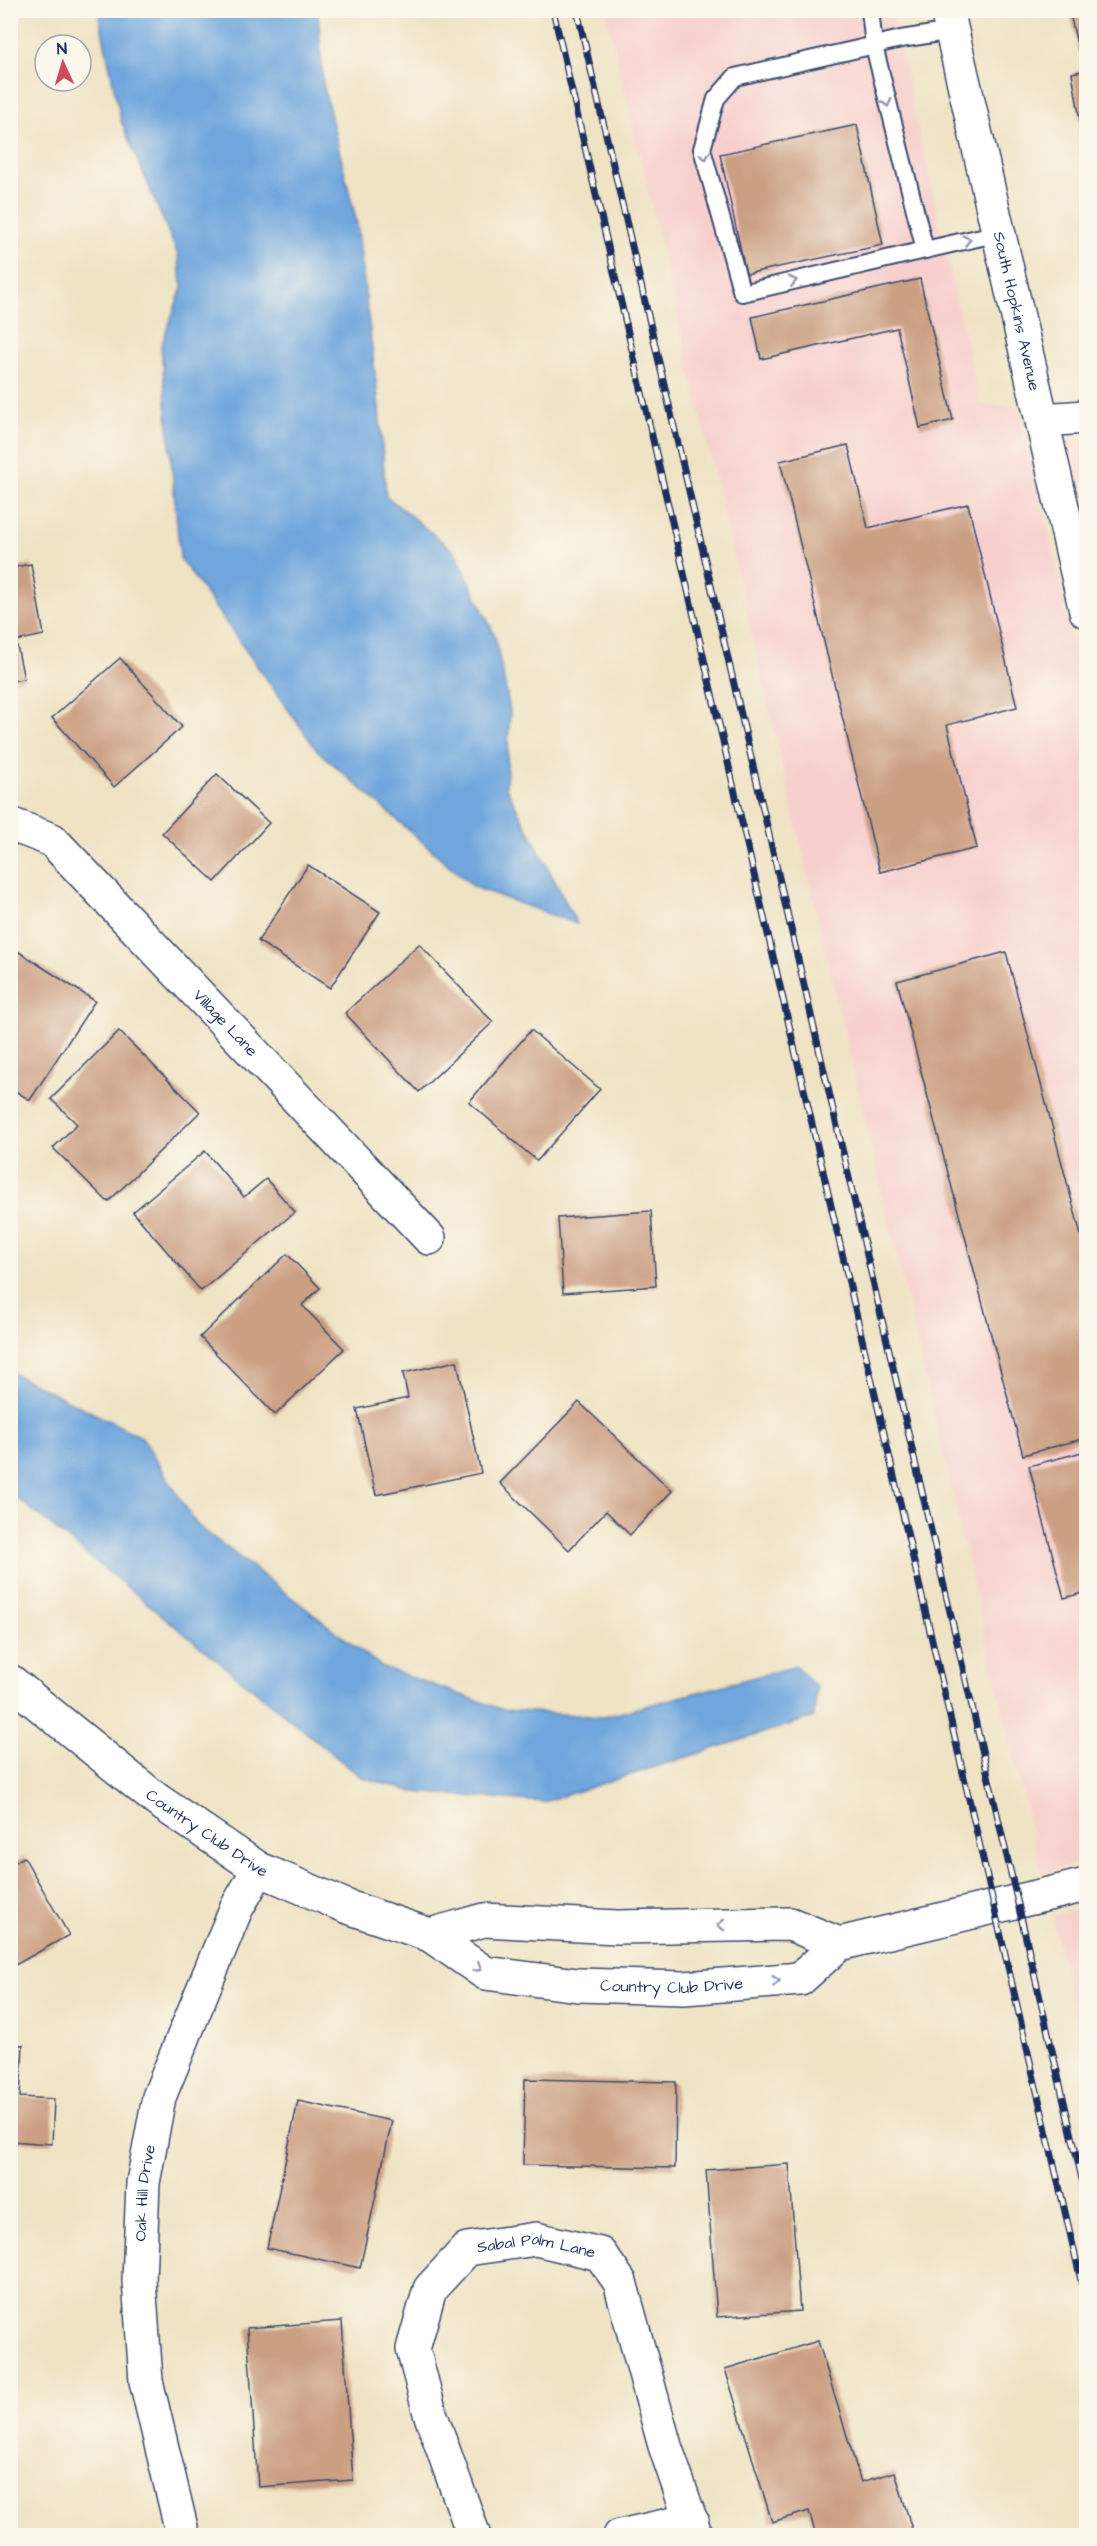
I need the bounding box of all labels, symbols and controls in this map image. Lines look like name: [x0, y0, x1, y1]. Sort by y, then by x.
north arrow: [33, 33, 93, 93]
text: N: [56, 38, 68, 60]
one-way arrow: [880, 98, 893, 108]
one-way arrow: [698, 150, 711, 160]
street label: South Hopkins Avenue: [988, 229, 1046, 393]
one-way arrow: [962, 234, 972, 247]
one-way arrow: [788, 275, 798, 288]
street label: Village Lane: [188, 985, 263, 1062]
street label: Country Club Drive: [141, 1784, 271, 1882]
one-way arrow: [717, 1919, 726, 1931]
one-way arrow: [472, 1961, 483, 1972]
street label: Country Club Drive: [600, 1972, 744, 1999]
one-way arrow: [771, 1975, 780, 1988]
street label: Oak Hill Drive: [130, 2142, 161, 2242]
street label: Sabal Palm Lane: [476, 2228, 598, 2264]

